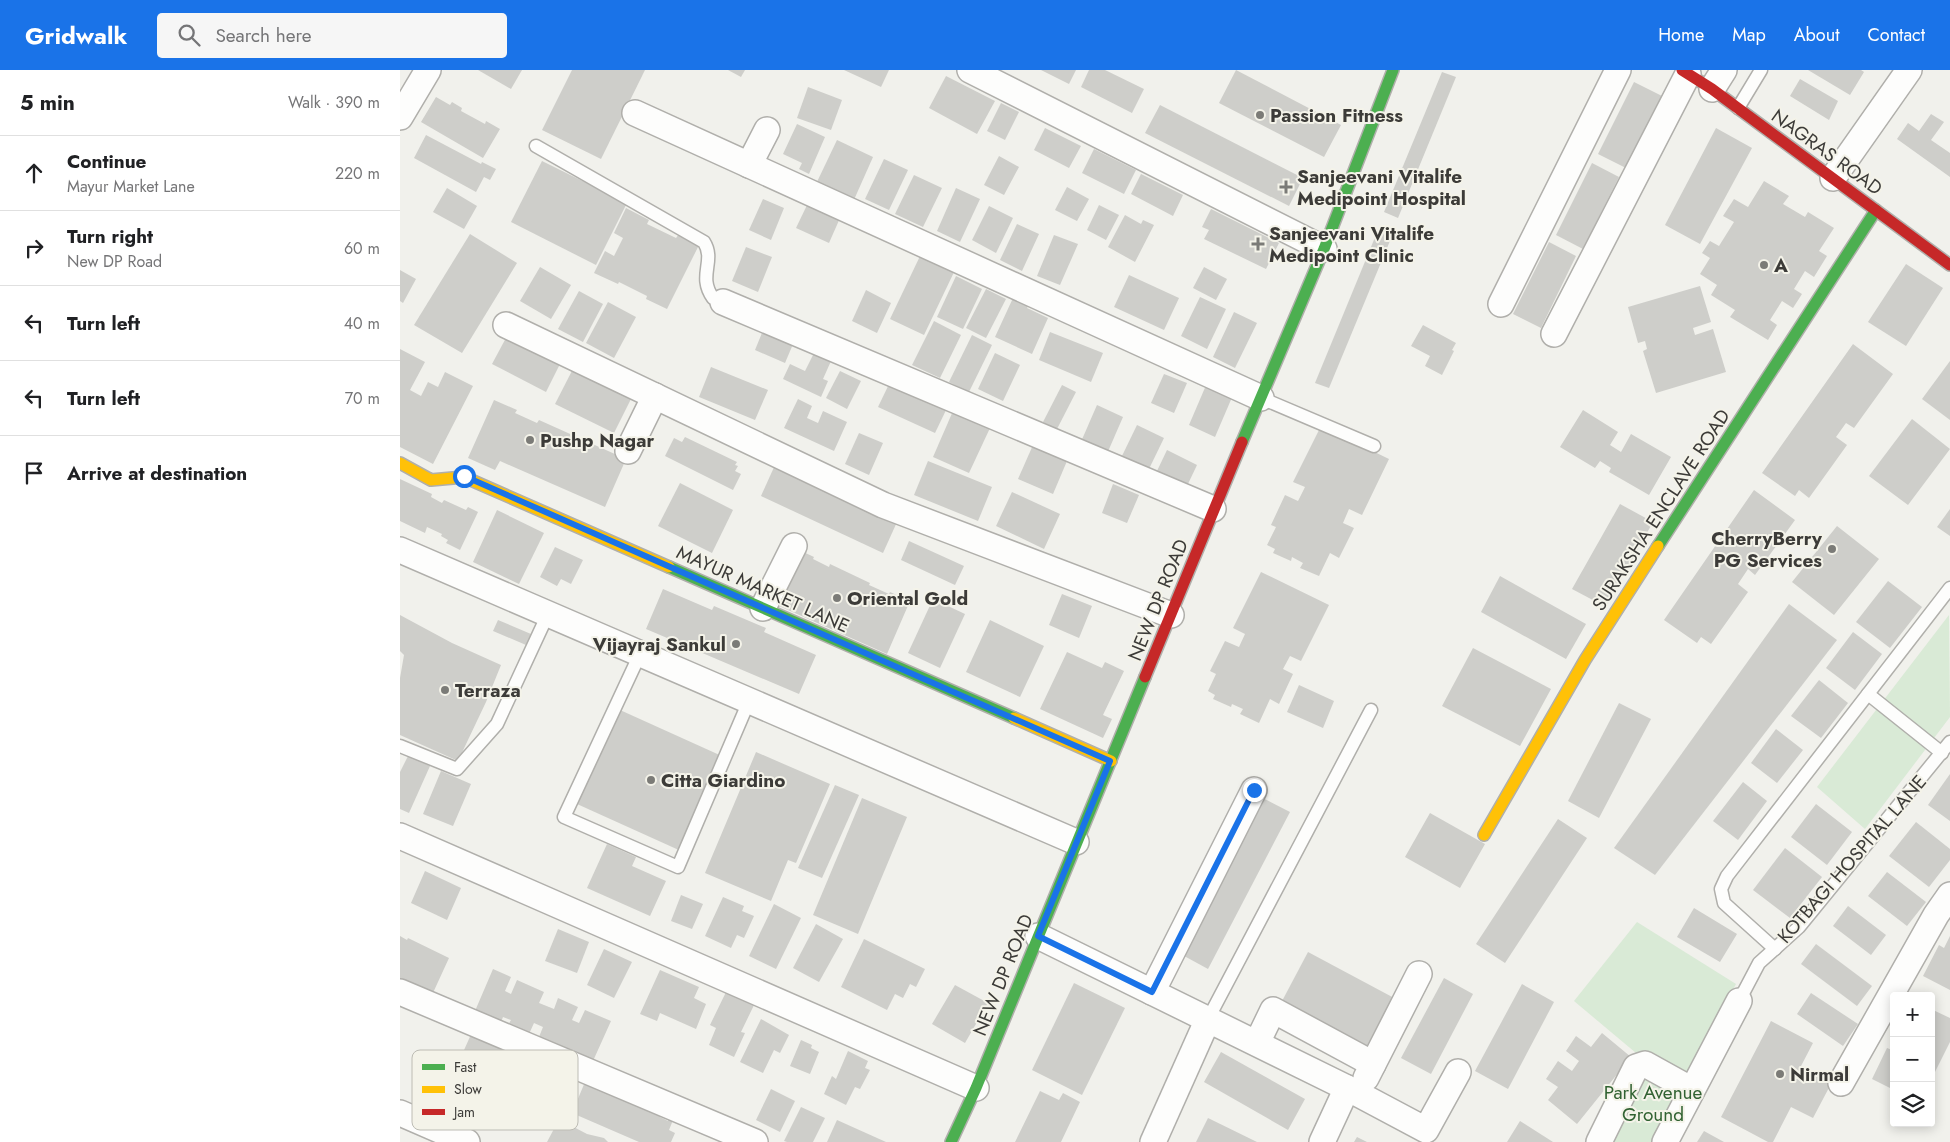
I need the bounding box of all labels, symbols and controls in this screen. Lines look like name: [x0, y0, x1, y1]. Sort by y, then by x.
search box: [157, 13, 507, 58]
text: Gridwalk: [25, 18, 127, 53]
icon: search: [175, 21, 203, 49]
text: Search here: [215, 22, 311, 49]
text: Home: [1658, 22, 1704, 48]
text: Map: [1732, 22, 1766, 48]
text: About: [1794, 22, 1839, 48]
text: Contact: [1867, 22, 1925, 48]
text: 5 min: [20, 88, 75, 118]
text: Walk · 390 m: [288, 91, 380, 114]
place label: Passion Fitness: [1270, 102, 1403, 129]
street label: NAGRAS ROAD: [1766, 103, 1888, 202]
marker: Passion Fitness: [1254, 109, 1266, 121]
text: Continue: [67, 148, 146, 175]
icon: ahead: [20, 159, 48, 187]
text: 220 m: [335, 162, 380, 185]
place label: Sanjeevani Vitalife Medipoint Hospital: [1297, 163, 1466, 212]
text: Mayur Market Lane: [67, 175, 195, 198]
marker: Sanjeevani Vitalife Medipoint Hospital: [1279, 180, 1293, 194]
place label: Sanjeevani Vitalife Medipoint Clinic: [1269, 220, 1434, 269]
text: Turn right: [67, 223, 153, 250]
icon: right: [20, 234, 48, 262]
text: 60 m: [344, 237, 380, 260]
marker: Sanjeevani Vitalife Medipoint Clinic: [1251, 237, 1265, 251]
text: New DP Road: [67, 250, 162, 273]
place label: A: [1773, 252, 1788, 279]
marker: A: [1758, 259, 1770, 271]
icon: left: [20, 309, 48, 337]
text: Turn left: [67, 310, 140, 337]
text: 40 m: [344, 312, 380, 335]
icon: left: [20, 384, 48, 412]
text: Turn left: [67, 385, 140, 412]
text: 70 m: [345, 387, 380, 410]
street label: SURAKSHA ENCLAVE ROAD: [1586, 404, 1737, 616]
place label: Pushp Nagar: [540, 427, 654, 454]
marker: Pushp Nagar: [524, 434, 536, 446]
icon: arrive: [20, 459, 48, 487]
text: Arrive at destination: [67, 460, 247, 487]
route start: [453, 465, 476, 488]
place label: CherryBerry PG Services: [1711, 525, 1823, 574]
street label: NEW DP ROAD: [1121, 535, 1195, 665]
street label: MAYUR MARKET LANE: [672, 539, 854, 639]
marker: CherryBerry PG Services: [1826, 543, 1838, 555]
place label: Oriental Gold: [847, 585, 968, 612]
marker: Oriental Gold: [831, 592, 843, 604]
place label: Vijayraj Sankul: [592, 631, 726, 658]
marker: Vijayraj Sankul: [730, 638, 742, 650]
place label: Terraza: [455, 677, 521, 704]
marker: Terraza: [439, 684, 451, 696]
place label: Citta Giardino: [661, 767, 785, 794]
street label: KOTBAGI HOSPITAL LANE: [1771, 769, 1933, 949]
marker: Citta Giardino: [645, 774, 657, 786]
route end: [1243, 779, 1266, 802]
street label: NEW DP ROAD: [966, 910, 1040, 1040]
map controls: [1890, 992, 1935, 1127]
button: +: [1890, 992, 1935, 1037]
button: −: [1890, 1037, 1935, 1082]
legend: [412, 1050, 578, 1130]
text: Fast: [454, 1057, 477, 1077]
place label: Nirmal: [1790, 1061, 1849, 1088]
marker: Nirmal: [1774, 1068, 1786, 1080]
text: Slow: [454, 1079, 482, 1099]
park label: Park Avenue Ground: [1604, 1079, 1703, 1128]
button: layers: [1890, 1082, 1935, 1127]
text: Jam: [452, 1102, 475, 1122]

